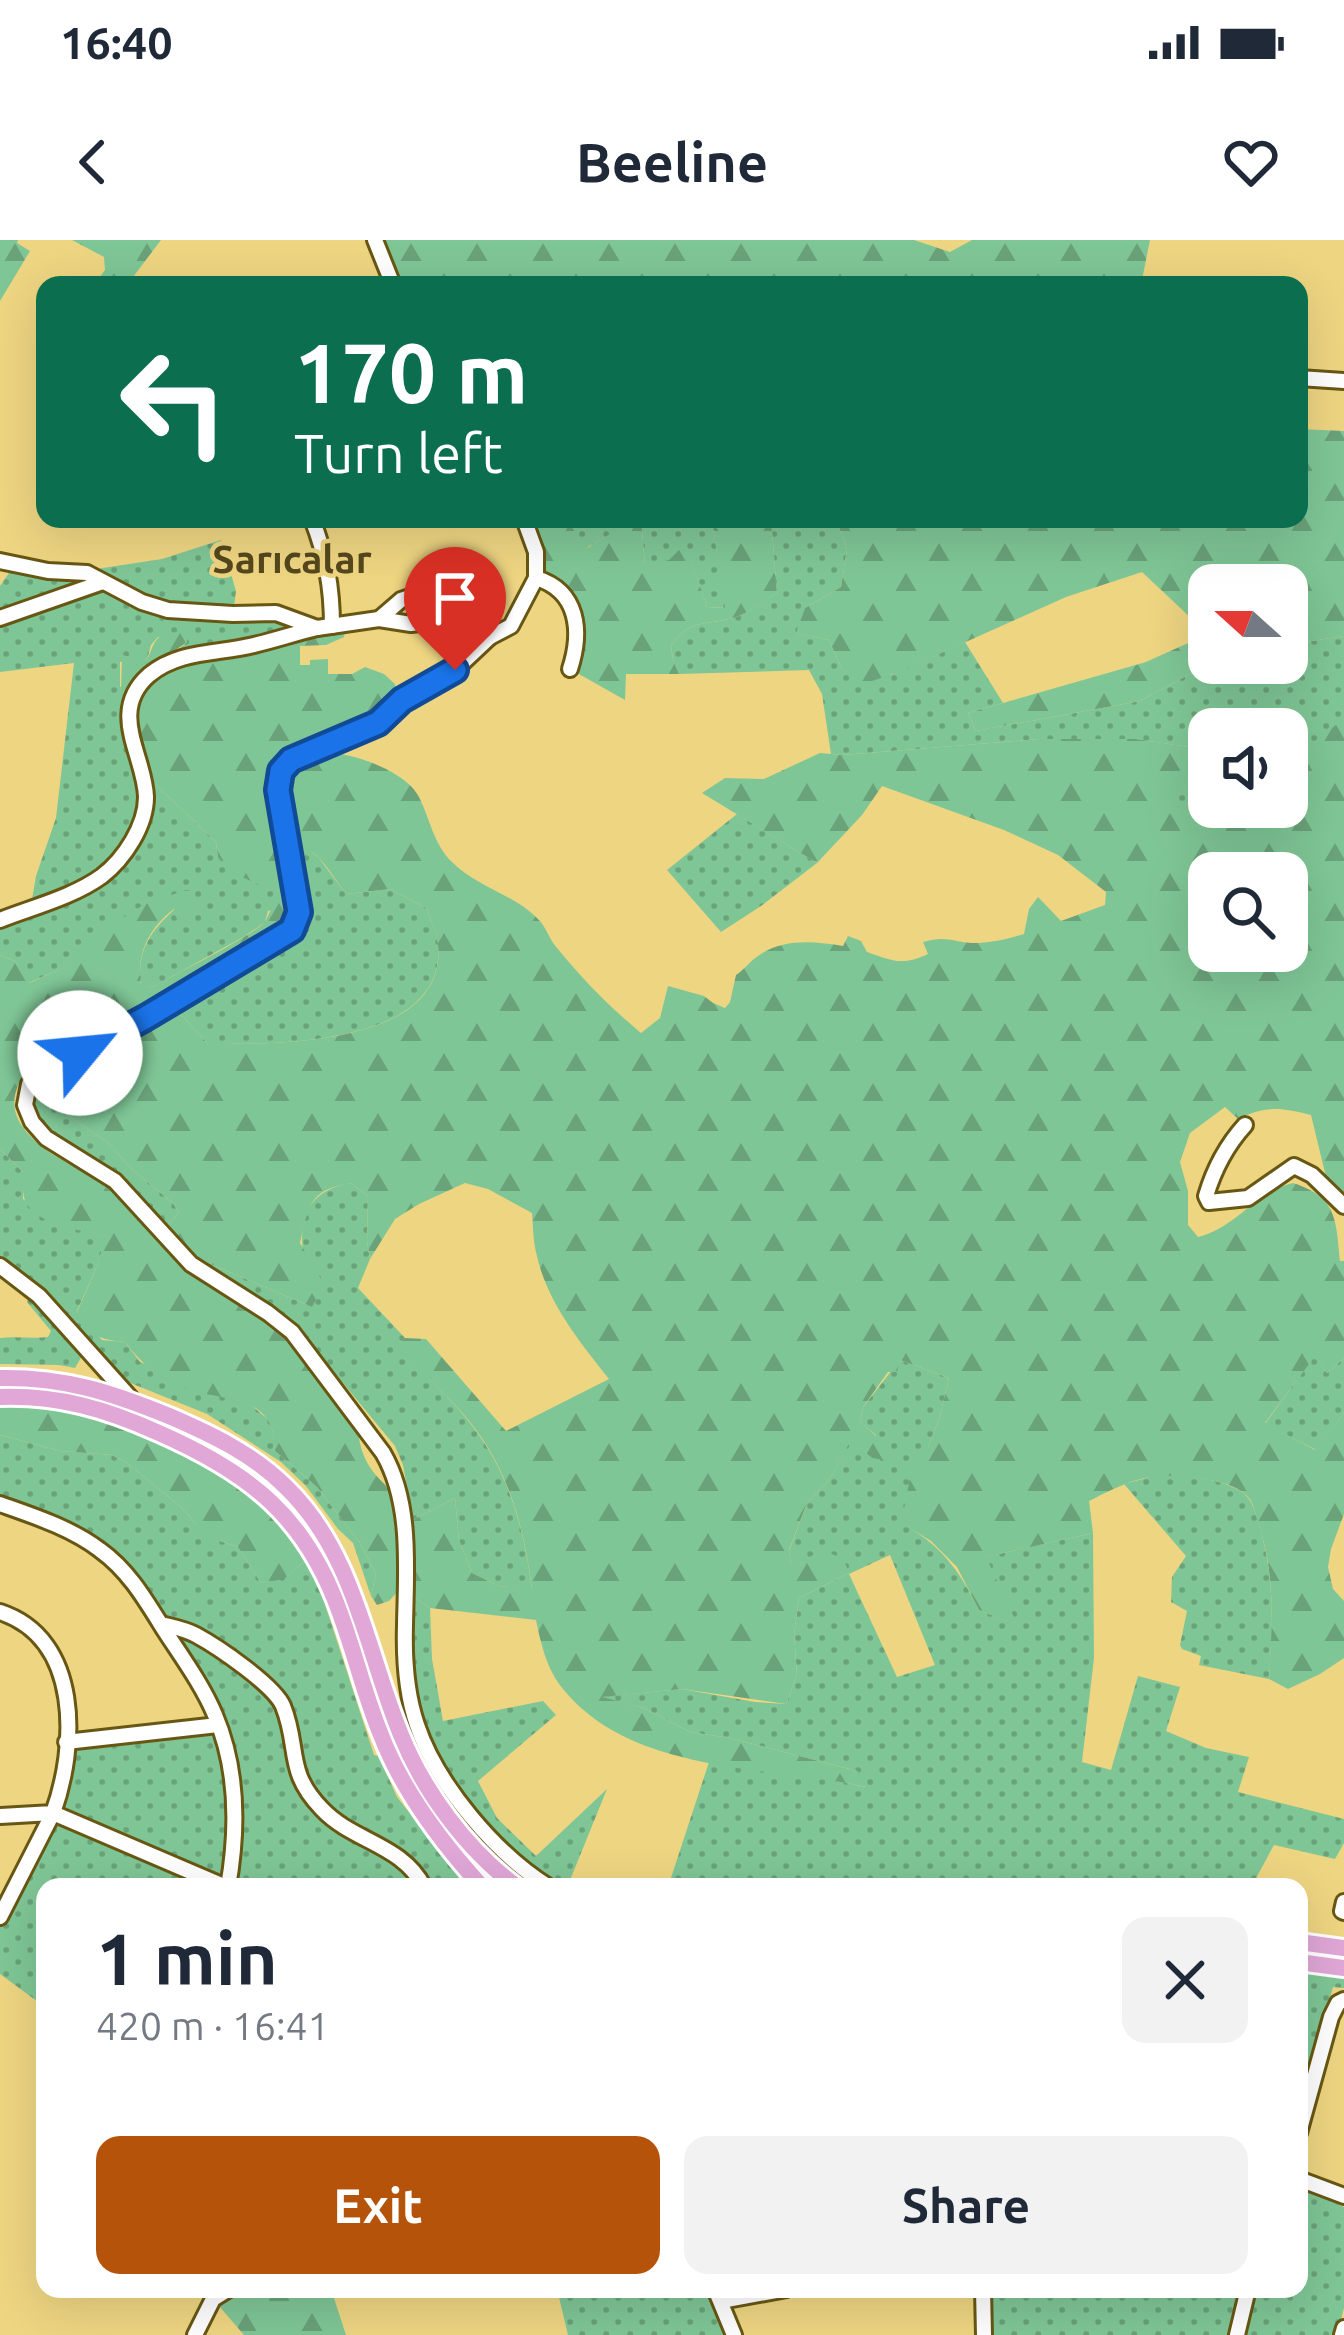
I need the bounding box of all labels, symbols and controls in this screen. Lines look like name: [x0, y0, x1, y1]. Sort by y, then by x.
text: 16:40: [60, 17, 173, 68]
icon: back: [60, 129, 126, 195]
icon: heart: [1218, 129, 1284, 195]
text: Beeline: [576, 132, 768, 192]
icon: left: [96, 324, 252, 480]
text: 170 m: [294, 325, 528, 419]
text: Turn left: [294, 423, 503, 483]
district label: Sarıcalar: [212, 537, 372, 580]
pin: [404, 547, 506, 670]
north arrow: [1188, 564, 1308, 684]
map controls: [1188, 564, 1308, 972]
icon: arrive: [422, 565, 488, 631]
button: sound: [1188, 708, 1308, 828]
button: search: [1188, 852, 1308, 972]
position arrow: [17, 990, 143, 1116]
button: close: [1122, 1917, 1248, 2043]
text: 1 min: [96, 1918, 278, 1999]
text: 420 m · 16:41: [96, 2004, 330, 2047]
button: Exit: [96, 2136, 660, 2274]
button: Share: [684, 2136, 1248, 2274]

